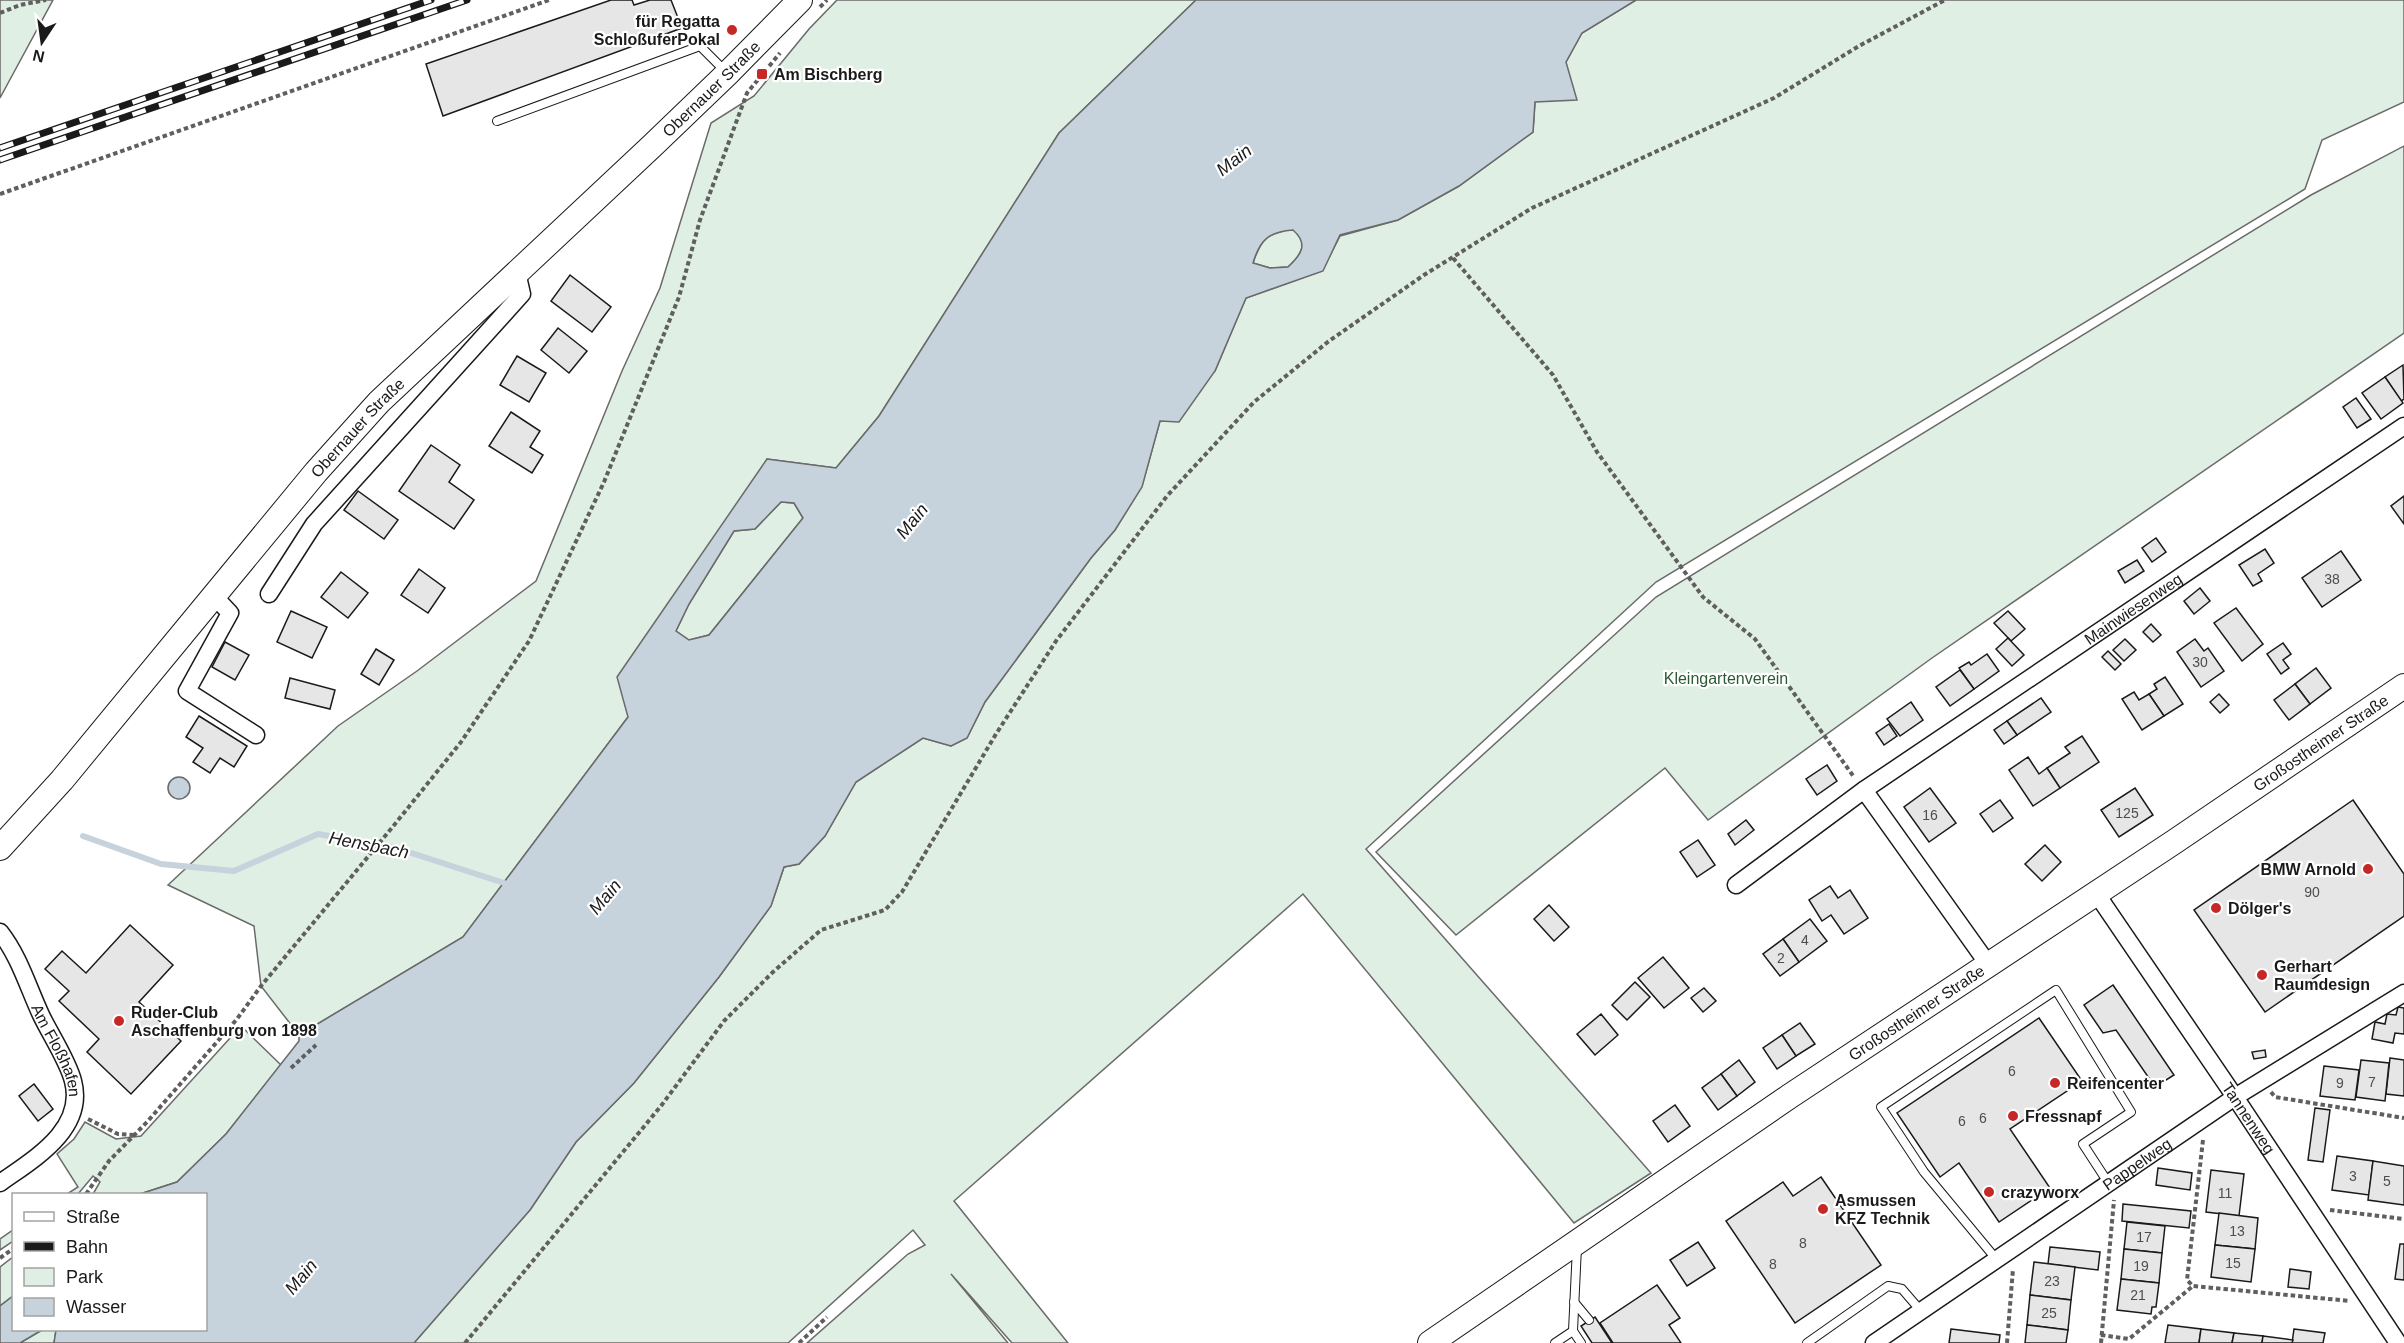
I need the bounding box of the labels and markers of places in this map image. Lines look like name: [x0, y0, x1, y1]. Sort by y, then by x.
place label: für Regatta SchloßuferPokal: [594, 13, 720, 48]
marker: für Regatta SchloßuferPokal: [725, 23, 739, 37]
place label: Am Bischberg: [774, 66, 882, 83]
marker: Am Bischberg: [755, 67, 769, 81]
place label: BMW Arnold: [2261, 861, 2356, 878]
marker: BMW Arnold: [2361, 862, 2375, 876]
place label: Dölger's: [2228, 900, 2291, 917]
marker: Dölger's: [2209, 901, 2223, 915]
place label: Gerhart Raumdesign: [2274, 958, 2370, 993]
marker: Gerhart Raumdesign: [2255, 968, 2269, 982]
place label: Ruder-Club Aschaffenburg von 1898: [131, 1004, 317, 1039]
marker: Ruder-Club Aschaffenburg von 1898: [112, 1014, 126, 1028]
place label: Reifencenter: [2067, 1075, 2164, 1092]
marker: Reifencenter: [2048, 1076, 2062, 1090]
place label: Fressnapf: [2025, 1108, 2102, 1125]
marker: Fressnapf: [2006, 1109, 2020, 1123]
place label: crazyworx: [2001, 1184, 2079, 1201]
marker: crazyworx: [1982, 1185, 1996, 1199]
place label: Asmussen KFZ Technik: [1835, 1192, 1930, 1227]
marker: Asmussen KFZ Technik: [1816, 1202, 1830, 1216]

